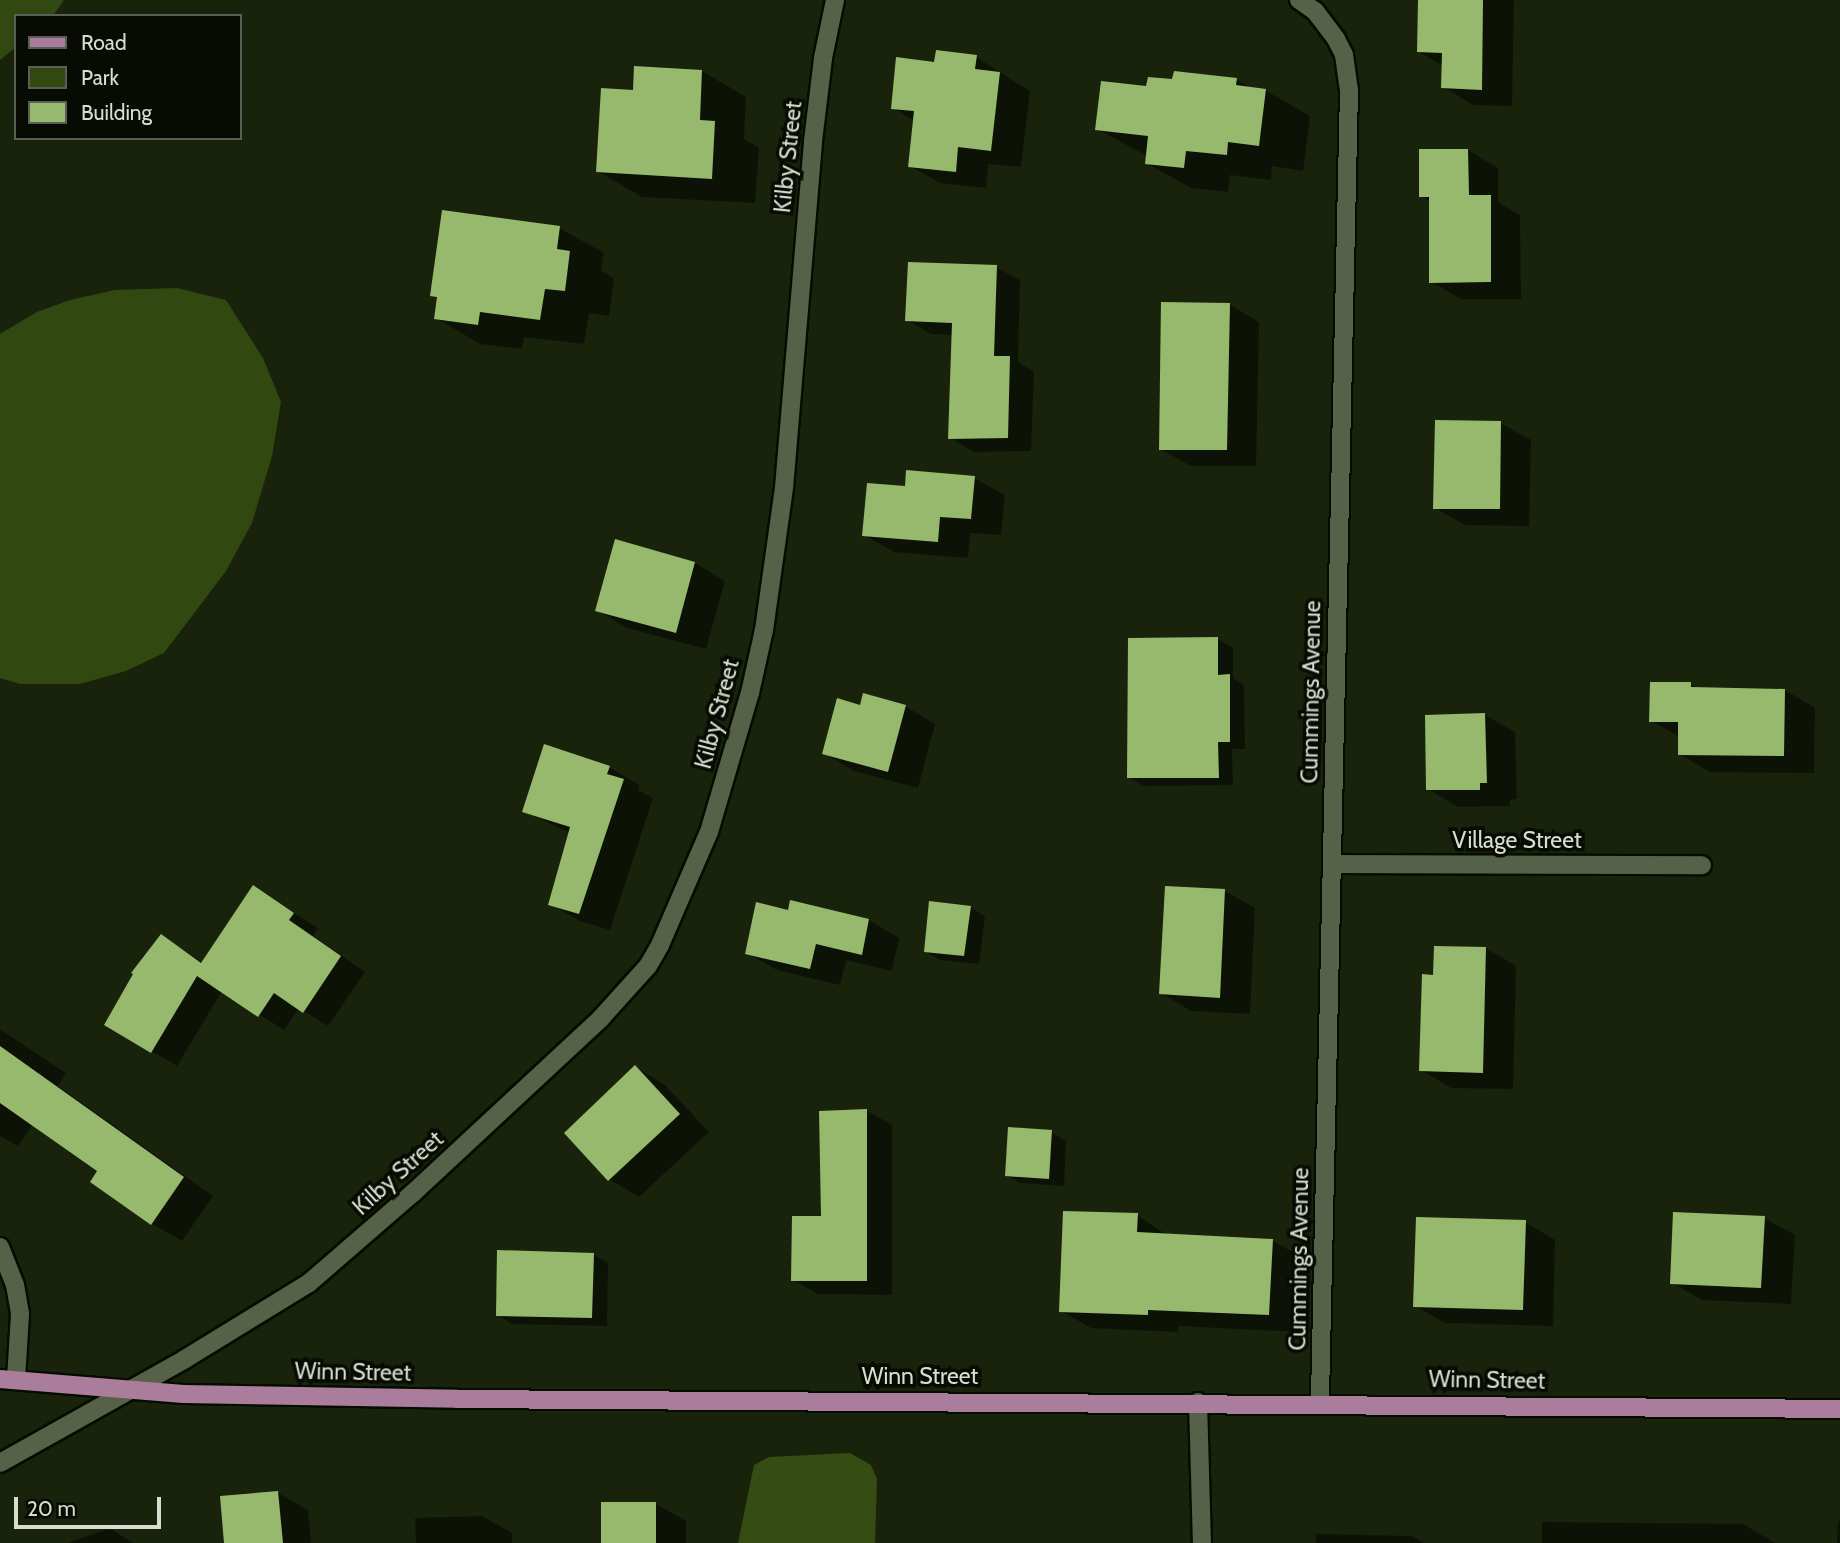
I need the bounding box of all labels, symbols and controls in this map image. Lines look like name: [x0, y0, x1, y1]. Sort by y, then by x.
legend: [14, 14, 242, 140]
text: Road: [81, 30, 127, 55]
text: Park: [81, 65, 119, 90]
text: Building: [81, 100, 152, 125]
street label: Kilby Street: [768, 100, 808, 214]
street label: Cummings Avenue: [1296, 600, 1326, 784]
street label: Kilby Street: [689, 656, 745, 772]
street label: Village Street: [1452, 826, 1582, 854]
street label: Kilby Street: [347, 1125, 449, 1221]
street label: Cummings Avenue: [1284, 1167, 1314, 1351]
street label: Winn Street: [295, 1357, 411, 1387]
street label: Winn Street: [862, 1362, 978, 1390]
street label: Winn Street: [1429, 1365, 1545, 1395]
scale bar: [18, 1484, 164, 1528]
text: 20 m: [27, 1496, 76, 1521]

